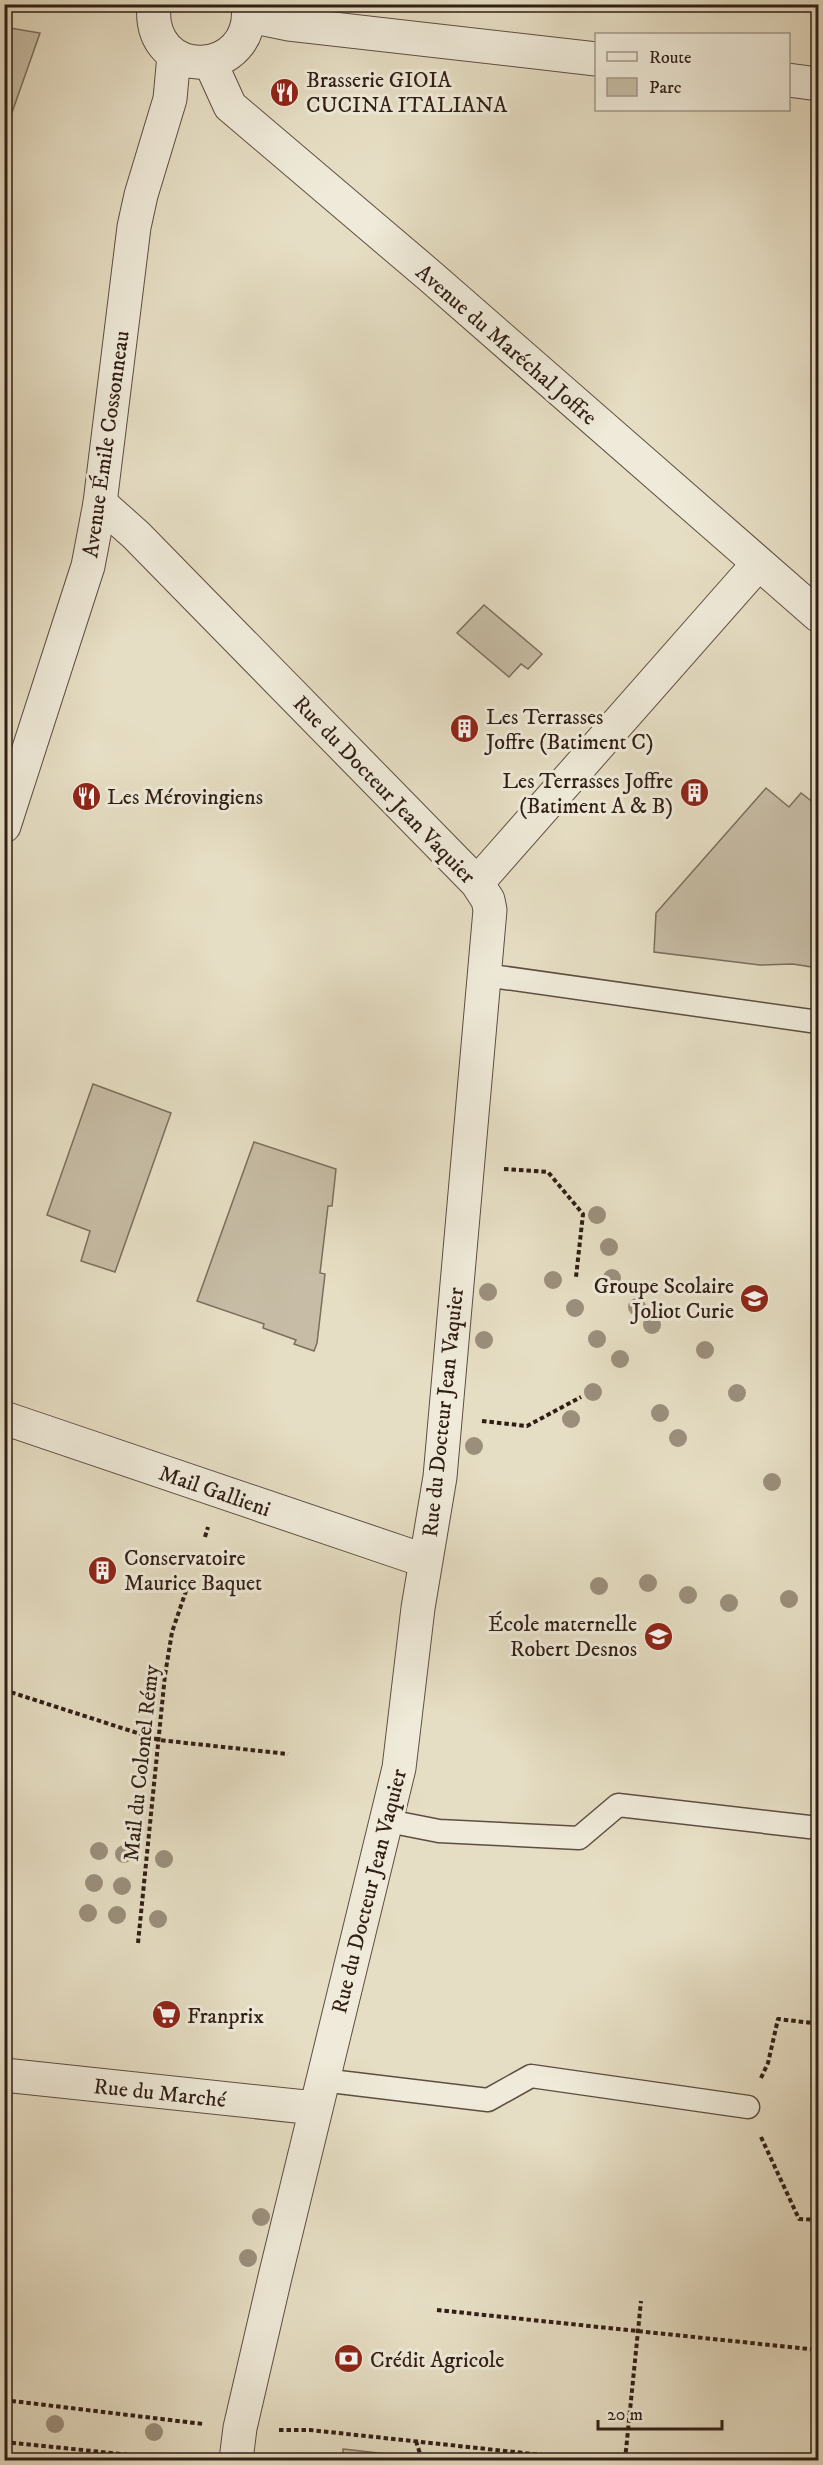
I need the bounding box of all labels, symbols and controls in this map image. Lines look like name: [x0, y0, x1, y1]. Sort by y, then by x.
legend: [595, 33, 790, 111]
text: Route: [649, 47, 692, 69]
place label: Brasserie GIOIA CUCINA ITALIANA: [306, 67, 508, 119]
restaurant icon: Brasserie GIOIA CUCINA ITALIANA: [269, 76, 301, 108]
text: Parc: [649, 77, 682, 99]
street label: Avenue du Maréchal Joffre: [410, 259, 602, 431]
street label: Avenue Émile Cossonneau: [77, 329, 136, 559]
street label: Rue du Docteur Jean Vaquier: [287, 690, 481, 890]
place label: Les Terrasses Joffre (Batiment C): [484, 704, 653, 756]
building icon: Les Terrasses Joffre (Batiment C): [449, 713, 481, 745]
place label: Les Terrasses Joffre (Batiment A & B): [502, 768, 673, 820]
building icon: Les Terrasses Joffre (Batiment A & B): [678, 777, 710, 809]
restaurant icon: Les Mérovingiens: [70, 780, 102, 812]
place label: Les Mérovingiens: [107, 784, 263, 811]
place label: Groupe Scolaire Joliot Curie: [594, 1273, 734, 1325]
school or university icon: Groupe Scolaire Joliot Curie: [739, 1282, 771, 1314]
street label: Rue du Docteur Jean Vaquier: [417, 1285, 470, 1538]
street label: Mail Gallieni: [155, 1460, 274, 1523]
place label: Conservatoire Maurice Baquet: [124, 1545, 262, 1597]
building icon: Conservatoire Maurice Baquet: [87, 1554, 119, 1586]
place label: École maternelle Robert Desnos: [488, 1611, 637, 1663]
school or university icon: École maternelle Robert Desnos: [642, 1620, 674, 1652]
street label: Mail du Colonel Rémy: [118, 1663, 165, 1863]
street label: Rue du Docteur Jean Vaquier: [326, 1766, 413, 2016]
supermarket icon: Franprix: [150, 1999, 182, 2031]
place label: Franprix: [187, 2003, 264, 2030]
street label: Rue du Marché: [92, 2073, 227, 2114]
bank icon: Crédit Agricole: [333, 2343, 365, 2375]
place label: Crédit Agricole: [370, 2347, 504, 2374]
scale bar: [598, 2393, 722, 2431]
text: 20 m: [607, 2404, 643, 2426]

